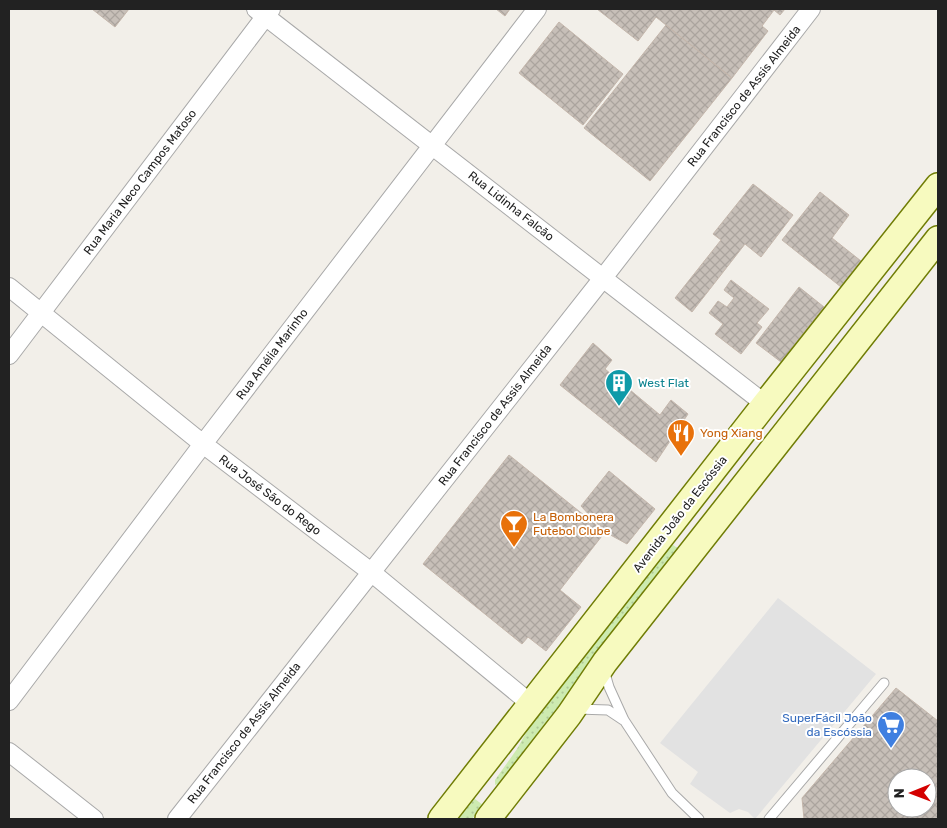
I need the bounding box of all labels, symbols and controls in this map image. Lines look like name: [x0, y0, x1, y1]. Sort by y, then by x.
street label: Rua Francisco de Assis Almeida: [684, 23, 804, 169]
street label: Rua Maria Neco Campos Matoso: [81, 106, 199, 257]
street label: Rua Lidinha Falcão: [465, 168, 557, 244]
street label: Rua Amélia Marinho: [233, 306, 311, 402]
street label: Rua Francisco de Assis Almeida: [435, 342, 555, 488]
building icon: West Flat: [604, 368, 634, 407]
place label: West Flat: [638, 376, 689, 390]
restaurant icon: Yong Xiang: [666, 418, 696, 457]
place label: Yong Xiang: [700, 426, 763, 440]
street label: Rua José São do Rego: [216, 452, 324, 538]
street label: Avenida João da Escóssia: [630, 453, 730, 575]
bar icon: La Bombonera Futebol Clube: [499, 509, 529, 548]
place label: La Bombonera Futebol Clube: [533, 510, 614, 538]
street label: Rua Francisco de Assis Almeida: [184, 660, 304, 806]
supermarket icon: SuperFácil João da Escóssia: [876, 710, 906, 749]
place label: SuperFácil João da Escóssia: [782, 711, 872, 739]
north arrow: [887, 768, 937, 818]
text: N: [891, 788, 908, 798]

